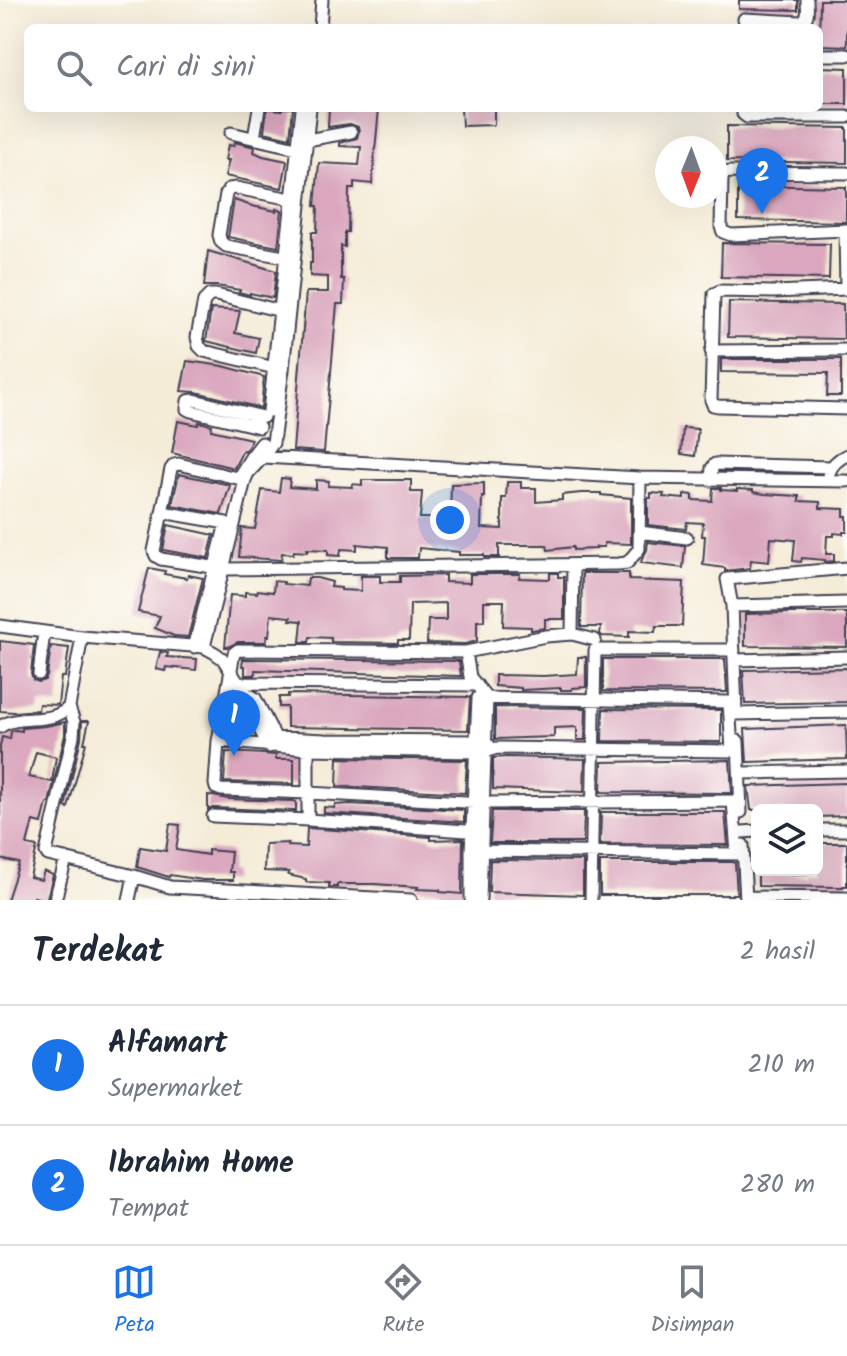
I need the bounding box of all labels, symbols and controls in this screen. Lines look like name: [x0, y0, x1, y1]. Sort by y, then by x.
search box: [24, 24, 823, 112]
text: Cari di sini: [116, 44, 254, 92]
icon: search: [52, 46, 96, 90]
north arrow: [655, 136, 727, 208]
pin: 2: [736, 148, 788, 214]
your location: [430, 500, 470, 540]
pin: 1: [208, 690, 260, 756]
map controls: [751, 804, 823, 876]
button: layers: [751, 804, 823, 876]
text: Terdekat: [32, 925, 164, 979]
text: 2 hasil: [740, 931, 815, 973]
text: Alfamart: [108, 1020, 228, 1068]
text: 1: [54, 1044, 62, 1086]
text: 210 m: [748, 1044, 815, 1086]
text: Supermarket: [108, 1068, 243, 1110]
text: Ibrahim Home: [108, 1140, 294, 1188]
text: 2: [50, 1164, 66, 1206]
text: 280 m: [740, 1164, 815, 1206]
text: Tempat: [108, 1188, 189, 1230]
tab: Peta: [112, 1260, 156, 1343]
tab: Rute: [381, 1260, 425, 1343]
tab: Disimpan: [650, 1260, 734, 1343]

